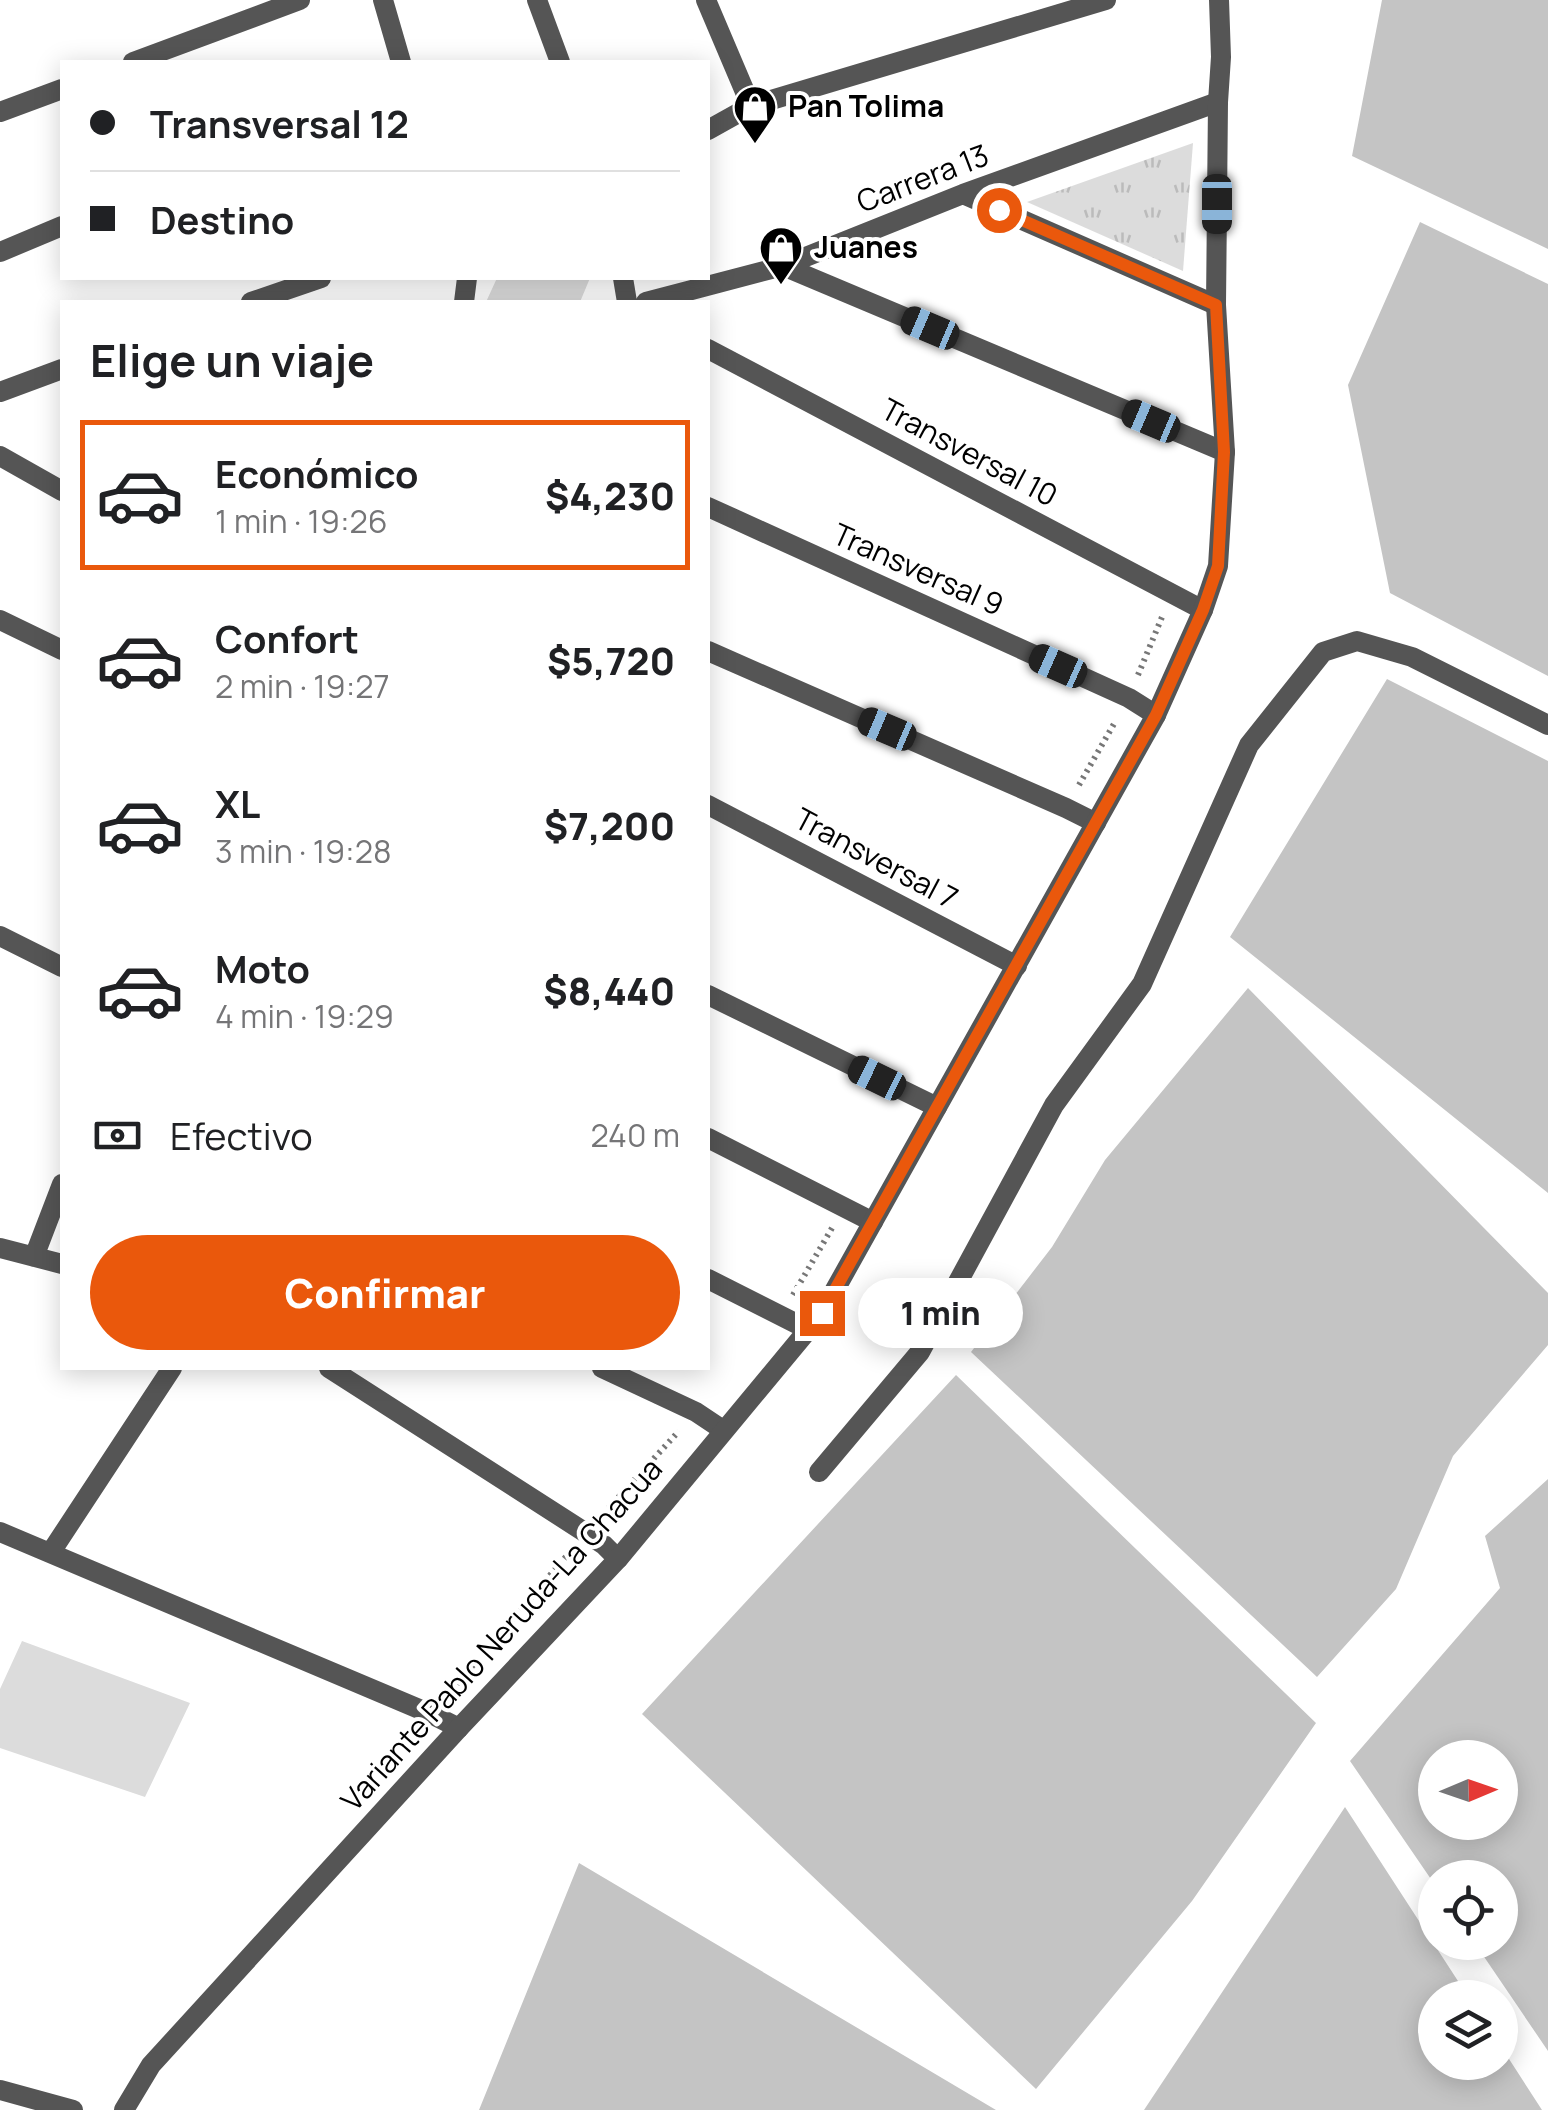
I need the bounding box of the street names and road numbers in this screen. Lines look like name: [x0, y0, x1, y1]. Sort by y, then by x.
street label: Carrera 13: [851, 134, 994, 221]
street label: Transversal 10: [874, 388, 1065, 515]
street label: Transversal 9: [827, 513, 1010, 625]
street label: Transversal 7: [788, 798, 965, 918]
street label: Variante Pablo Neruda-La Chacua: [331, 1449, 671, 1819]

